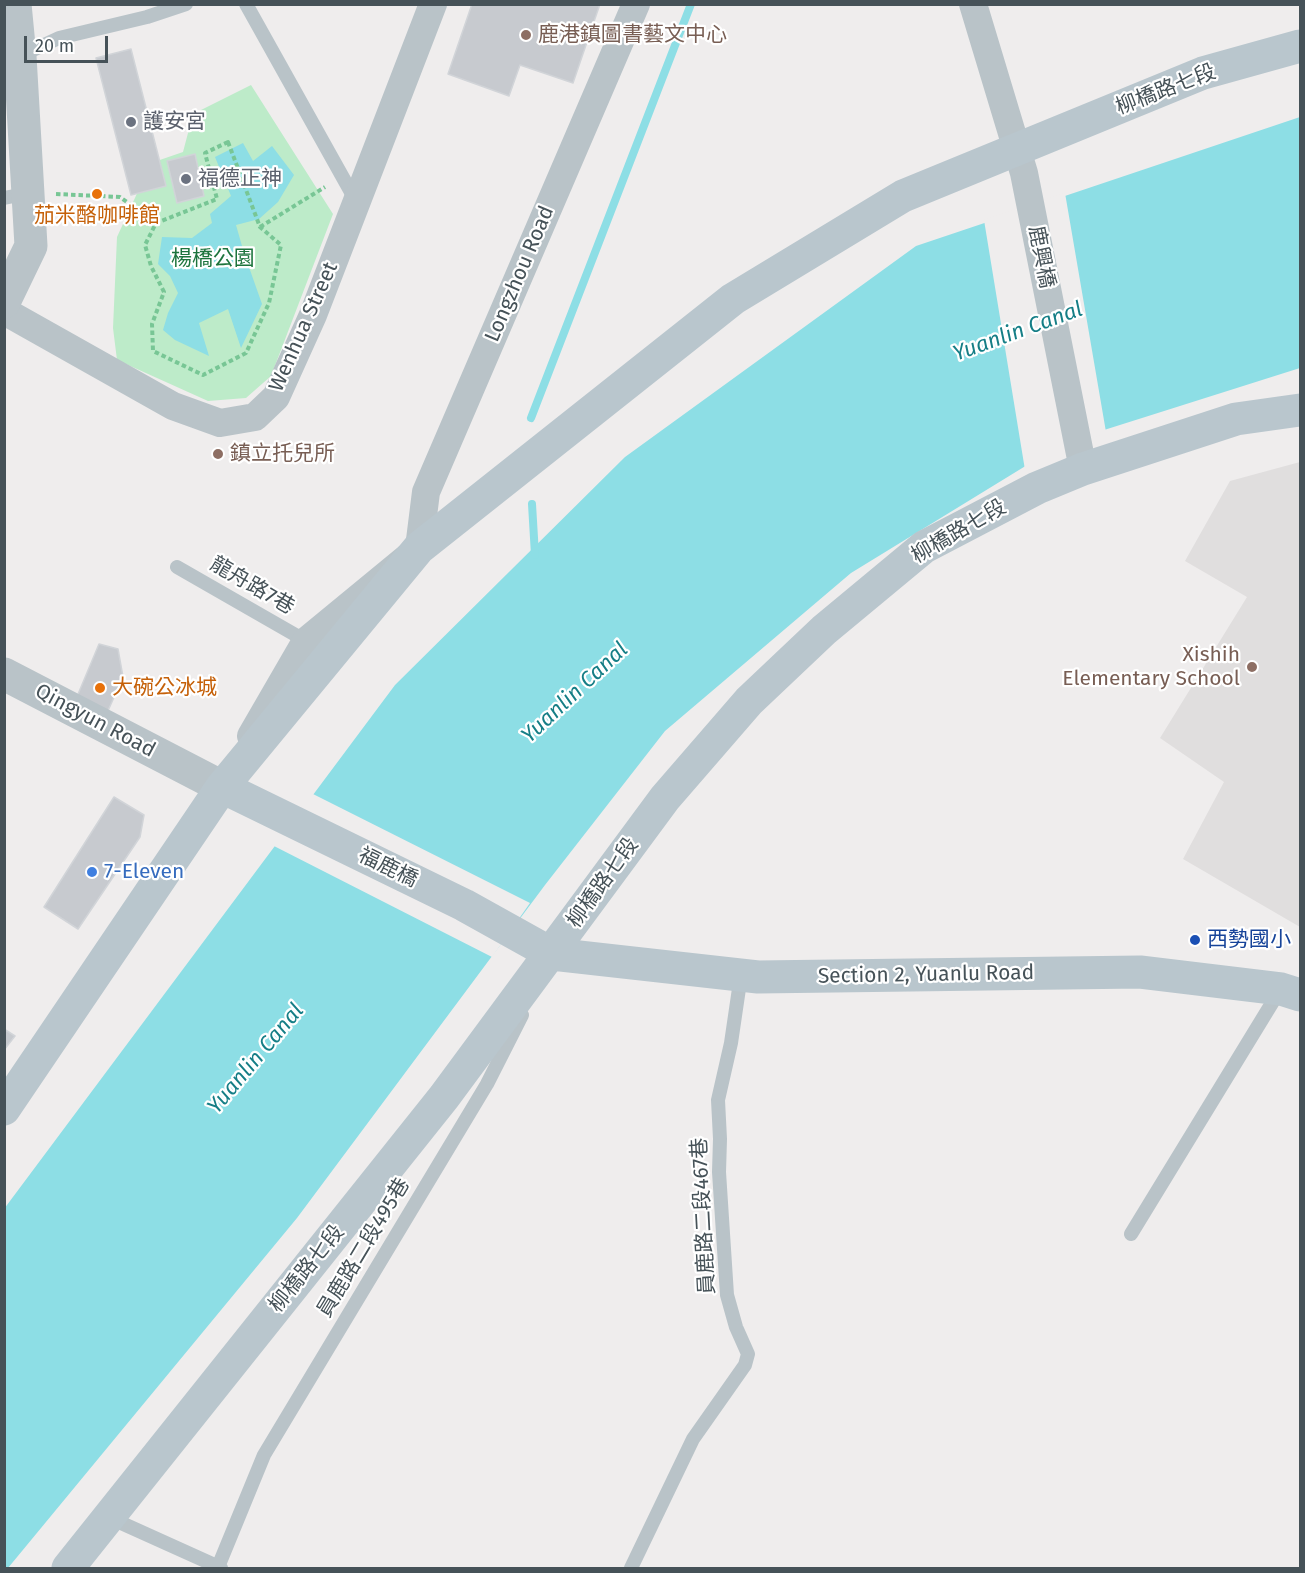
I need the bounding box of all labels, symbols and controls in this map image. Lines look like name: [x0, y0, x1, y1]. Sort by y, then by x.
place label: 鹿港鎮圖書藝文中心: [538, 22, 727, 48]
scale bar: [27, 24, 111, 62]
marker: 鹿港鎮圖書藝文中心: [519, 28, 533, 42]
text: 20 m: [35, 35, 74, 57]
street label: 柳橋路七段: [1112, 59, 1220, 121]
place label: 護安宮: [143, 109, 206, 135]
marker: 護安宮: [124, 115, 138, 129]
place label: 福德正神: [198, 166, 282, 192]
marker: 福德正神: [179, 172, 193, 186]
marker: 茄米酪咖啡館: [90, 187, 104, 201]
street label: Longzhou Road: [480, 202, 560, 346]
place label: 茄米酪咖啡館: [34, 203, 160, 229]
street label: 鹿興橋: [1023, 224, 1059, 290]
park label: 楊橋公園: [171, 246, 255, 272]
street label: Wenhua Street: [264, 258, 344, 396]
water label: Yuanlin Canal: [950, 296, 1086, 368]
place label: 鎮立托兒所: [230, 441, 335, 467]
marker: 鎮立托兒所: [211, 447, 225, 461]
street label: 柳橋路七段: [907, 495, 1011, 569]
street label: 龍舟路7巷: [205, 552, 299, 620]
water label: Yuanlin Canal: [516, 637, 634, 749]
place label: Xishih Elementary School: [1062, 642, 1240, 692]
marker: Xishih Elementary School: [1245, 660, 1259, 674]
place label: 大碗公冰城: [112, 675, 217, 701]
street label: Qingyun Road: [31, 679, 159, 763]
marker: 大碗公冰城: [93, 681, 107, 695]
street label: 柳橋路七段: [562, 833, 644, 933]
street label: 福鹿橋: [354, 843, 422, 893]
place label: 7-Eleven: [104, 859, 184, 885]
marker: 7-Eleven: [85, 865, 99, 879]
place label: 西勢國小: [1207, 927, 1291, 953]
marker: 西勢國小: [1188, 933, 1202, 947]
street label: Section 2, Yuanlu Road: [818, 961, 1034, 989]
water label: Yuanlin Canal: [202, 999, 310, 1119]
street label: 員鹿路二段467巷: [687, 1137, 721, 1295]
street label: 員鹿路二段495巷: [312, 1174, 416, 1322]
street label: 柳橋路七段: [264, 1220, 350, 1318]

